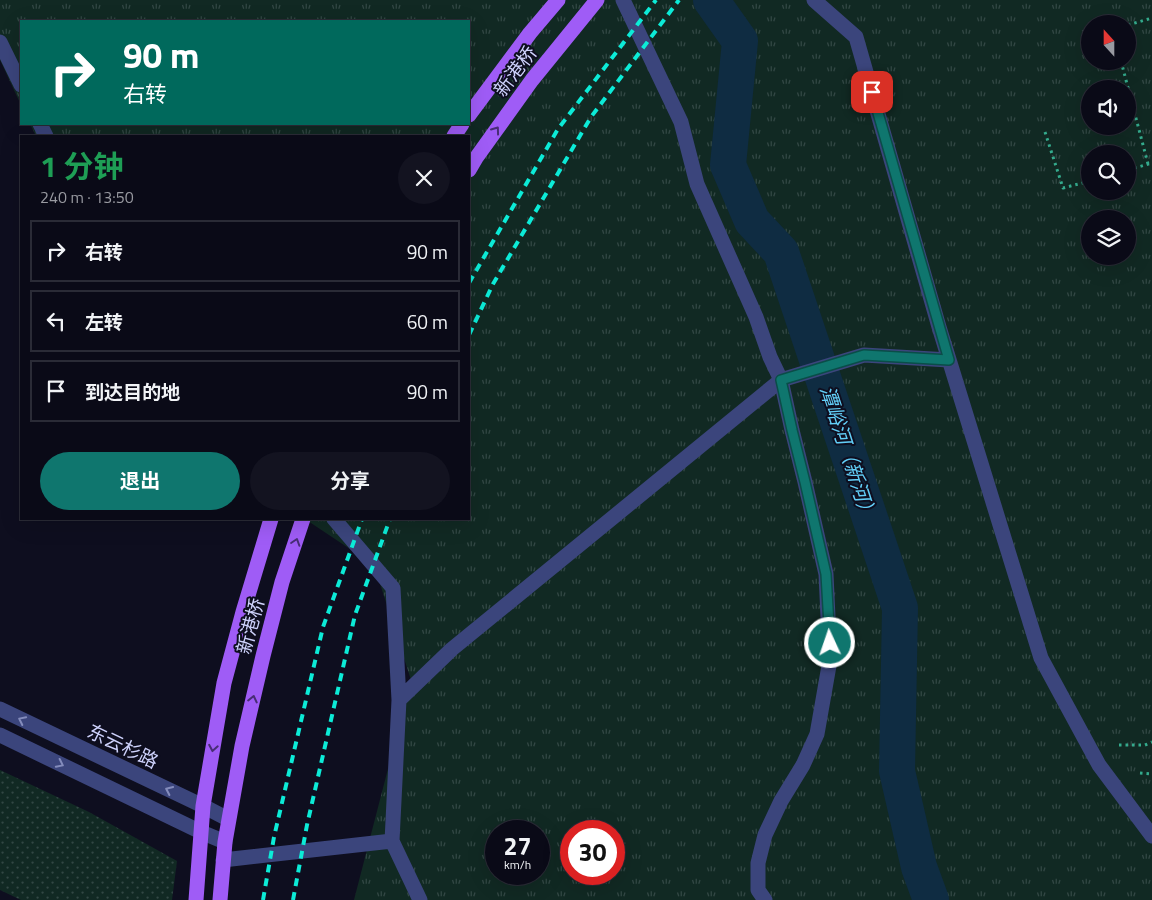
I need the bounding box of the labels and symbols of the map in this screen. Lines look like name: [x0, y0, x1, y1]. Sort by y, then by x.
north arrow: [1081, 15, 1136, 70]
street label: 新港桥: [486, 39, 543, 102]
pin: [851, 71, 893, 113]
one-way arrow: [490, 126, 499, 136]
water label: 潭峪河（新河）: [812, 381, 885, 524]
one-way arrow: [290, 538, 300, 547]
street label: 新港桥: [228, 595, 271, 657]
position arrow: [803, 616, 855, 668]
one-way arrow: [247, 694, 258, 703]
one-way arrow: [18, 716, 27, 726]
street label: 东云杉路: [83, 716, 164, 775]
one-way arrow: [208, 743, 218, 752]
one-way arrow: [55, 758, 64, 768]
one-way arrow: [165, 786, 174, 796]
speed limit sign: 30: [560, 820, 625, 885]

